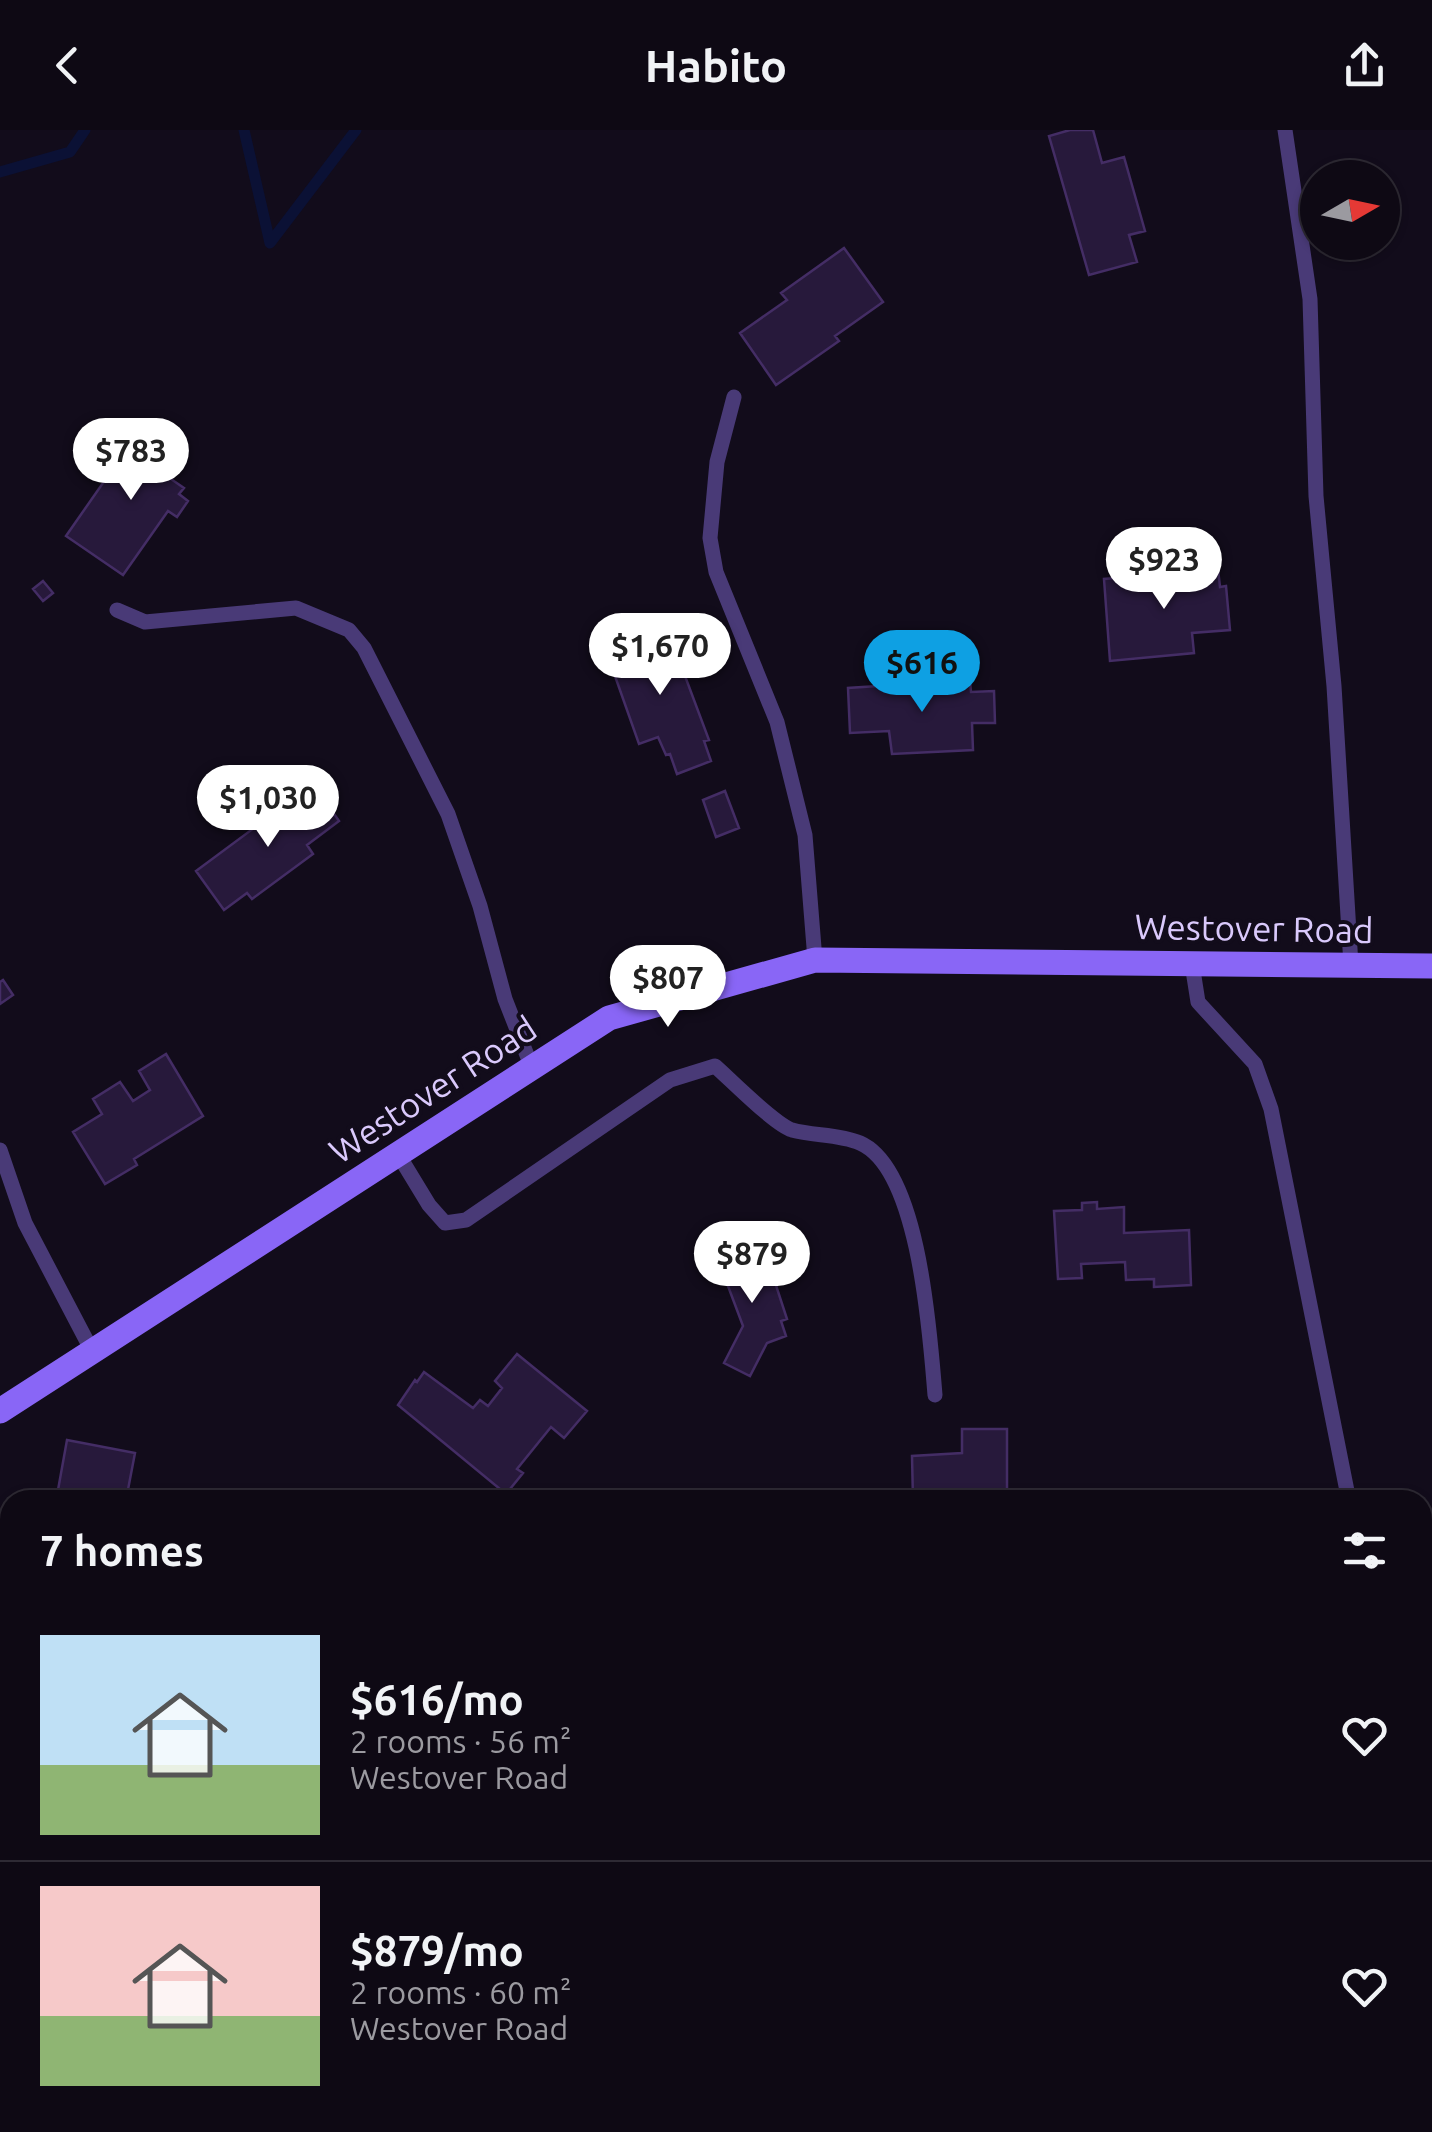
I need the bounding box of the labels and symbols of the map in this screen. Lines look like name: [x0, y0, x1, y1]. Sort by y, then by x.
north arrow: [1300, 160, 1400, 260]
pin: $783: [72, 418, 190, 503]
pin: $923: [1105, 527, 1223, 612]
pin: $1,670: [579, 613, 741, 698]
pin: $616: [863, 630, 981, 715]
pin: $1,030: [187, 765, 349, 850]
street label: Westover Road: [1134, 906, 1374, 950]
pin: $807: [609, 945, 727, 1030]
street label: Westover Road: [321, 1007, 543, 1171]
pin: $879: [693, 1221, 811, 1306]

